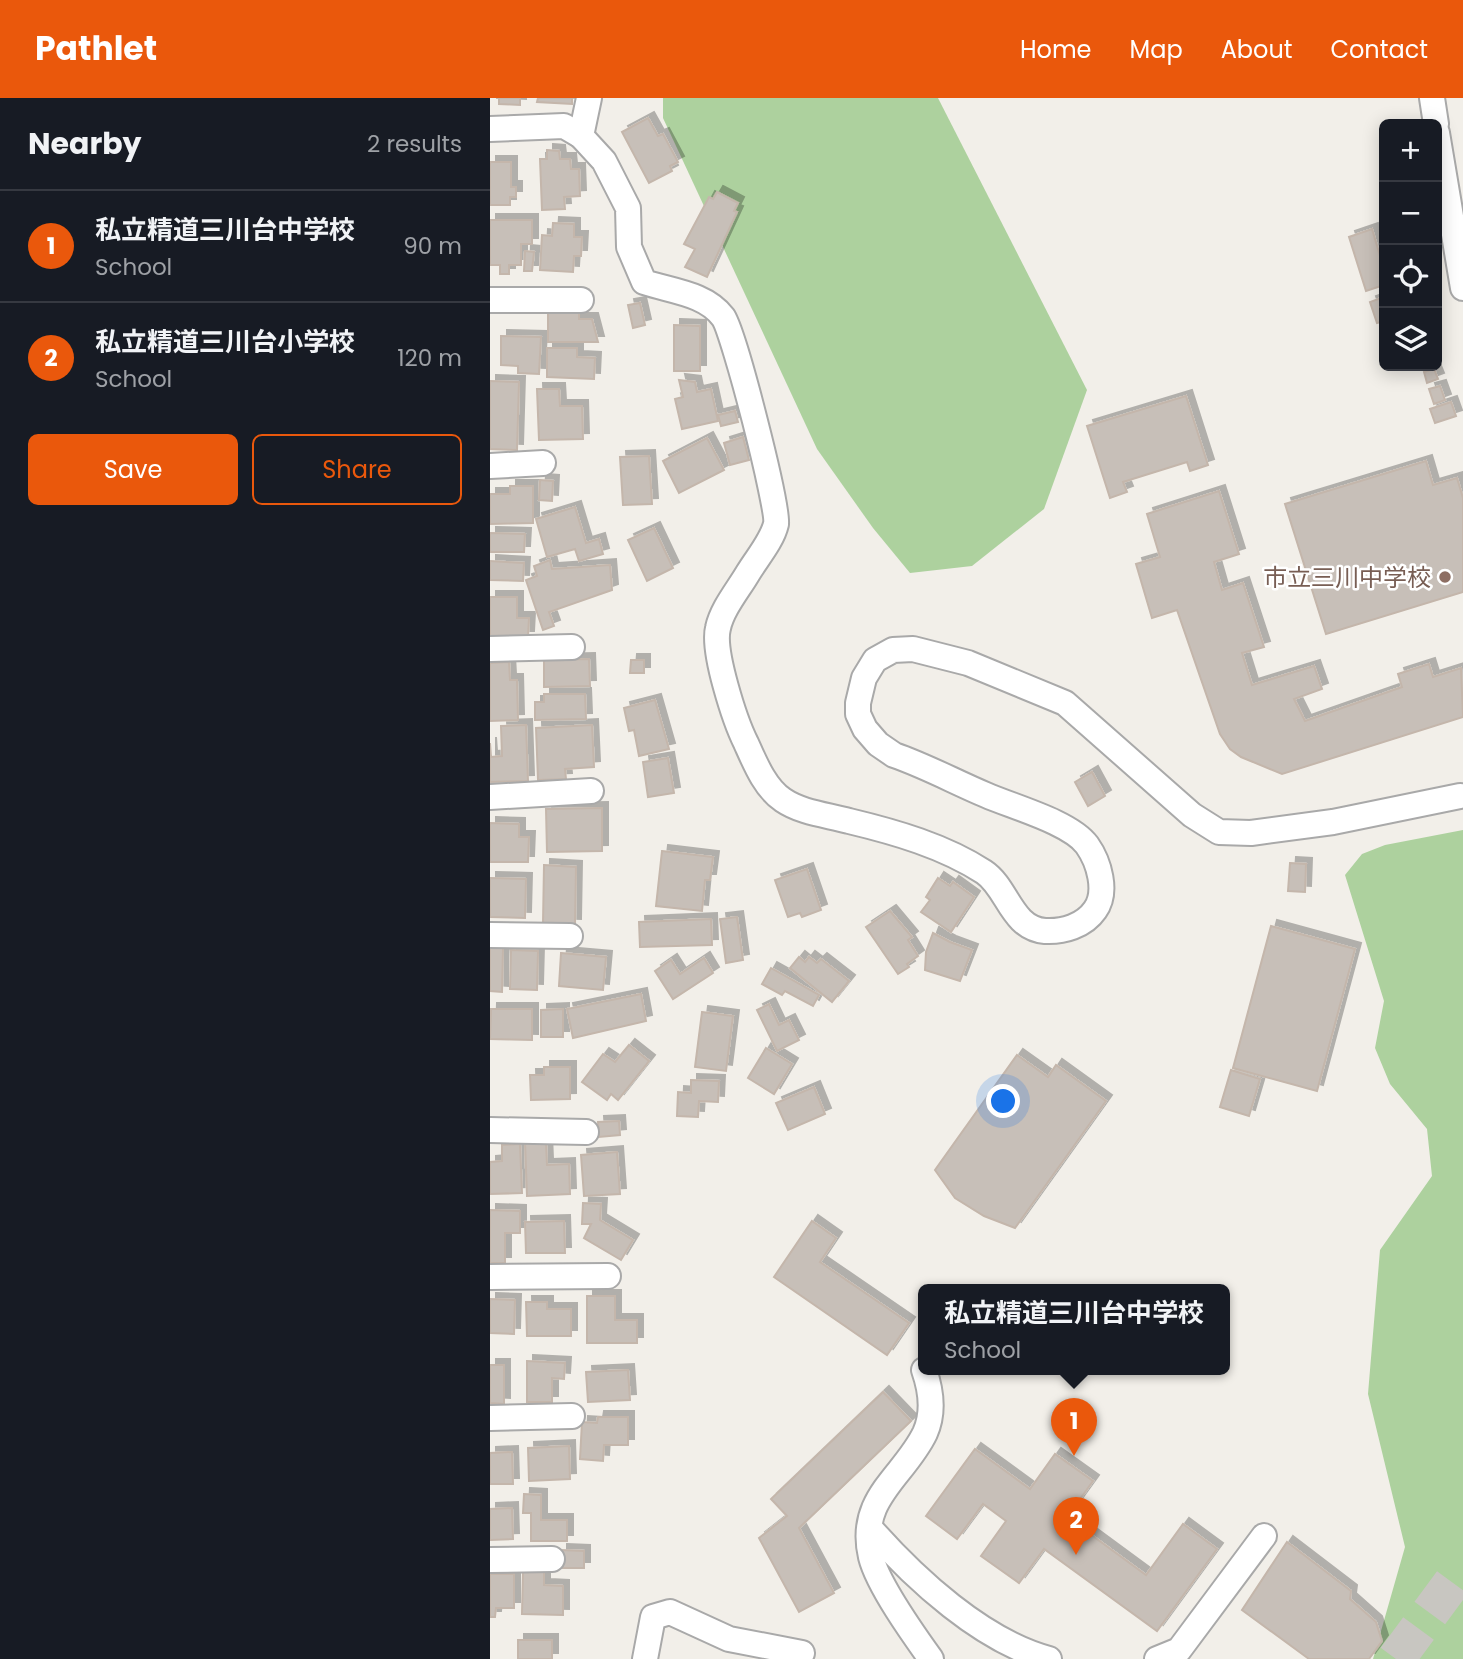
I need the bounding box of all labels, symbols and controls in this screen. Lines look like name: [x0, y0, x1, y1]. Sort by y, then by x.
text: Pathlet: [35, 25, 157, 72]
text: Home: [1020, 33, 1092, 66]
text: Map: [1130, 33, 1183, 66]
text: About: [1221, 33, 1292, 66]
text: Contact: [1330, 33, 1428, 66]
map controls: [1379, 119, 1442, 371]
button: +: [1379, 119, 1442, 182]
text: Nearby: [28, 122, 142, 165]
text: 2 results: [367, 128, 462, 160]
button: −: [1379, 182, 1442, 245]
text: 私立精道三川台中学校: [95, 212, 355, 248]
text: 1: [47, 230, 55, 262]
text: 90 m: [403, 230, 462, 262]
button: locate: [1379, 245, 1442, 308]
text: School: [95, 251, 172, 283]
button: layers: [1379, 308, 1442, 371]
text: 私立精道三川台小学校: [95, 324, 355, 360]
text: 2: [44, 342, 58, 374]
text: 120 m: [397, 342, 462, 374]
text: School: [95, 363, 172, 395]
button: Save: [28, 434, 238, 505]
button: Share: [252, 434, 462, 505]
place label: 市立三川中学校: [1263, 561, 1431, 594]
marker: 市立三川中学校: [1437, 569, 1453, 585]
your location: [986, 1084, 1020, 1118]
popup: [918, 1284, 1230, 1375]
text: 私立精道三川台中学校: [944, 1295, 1204, 1331]
text: School: [944, 1334, 1021, 1366]
pin: 1: [1051, 1398, 1097, 1456]
pin: 2: [1053, 1497, 1099, 1555]

